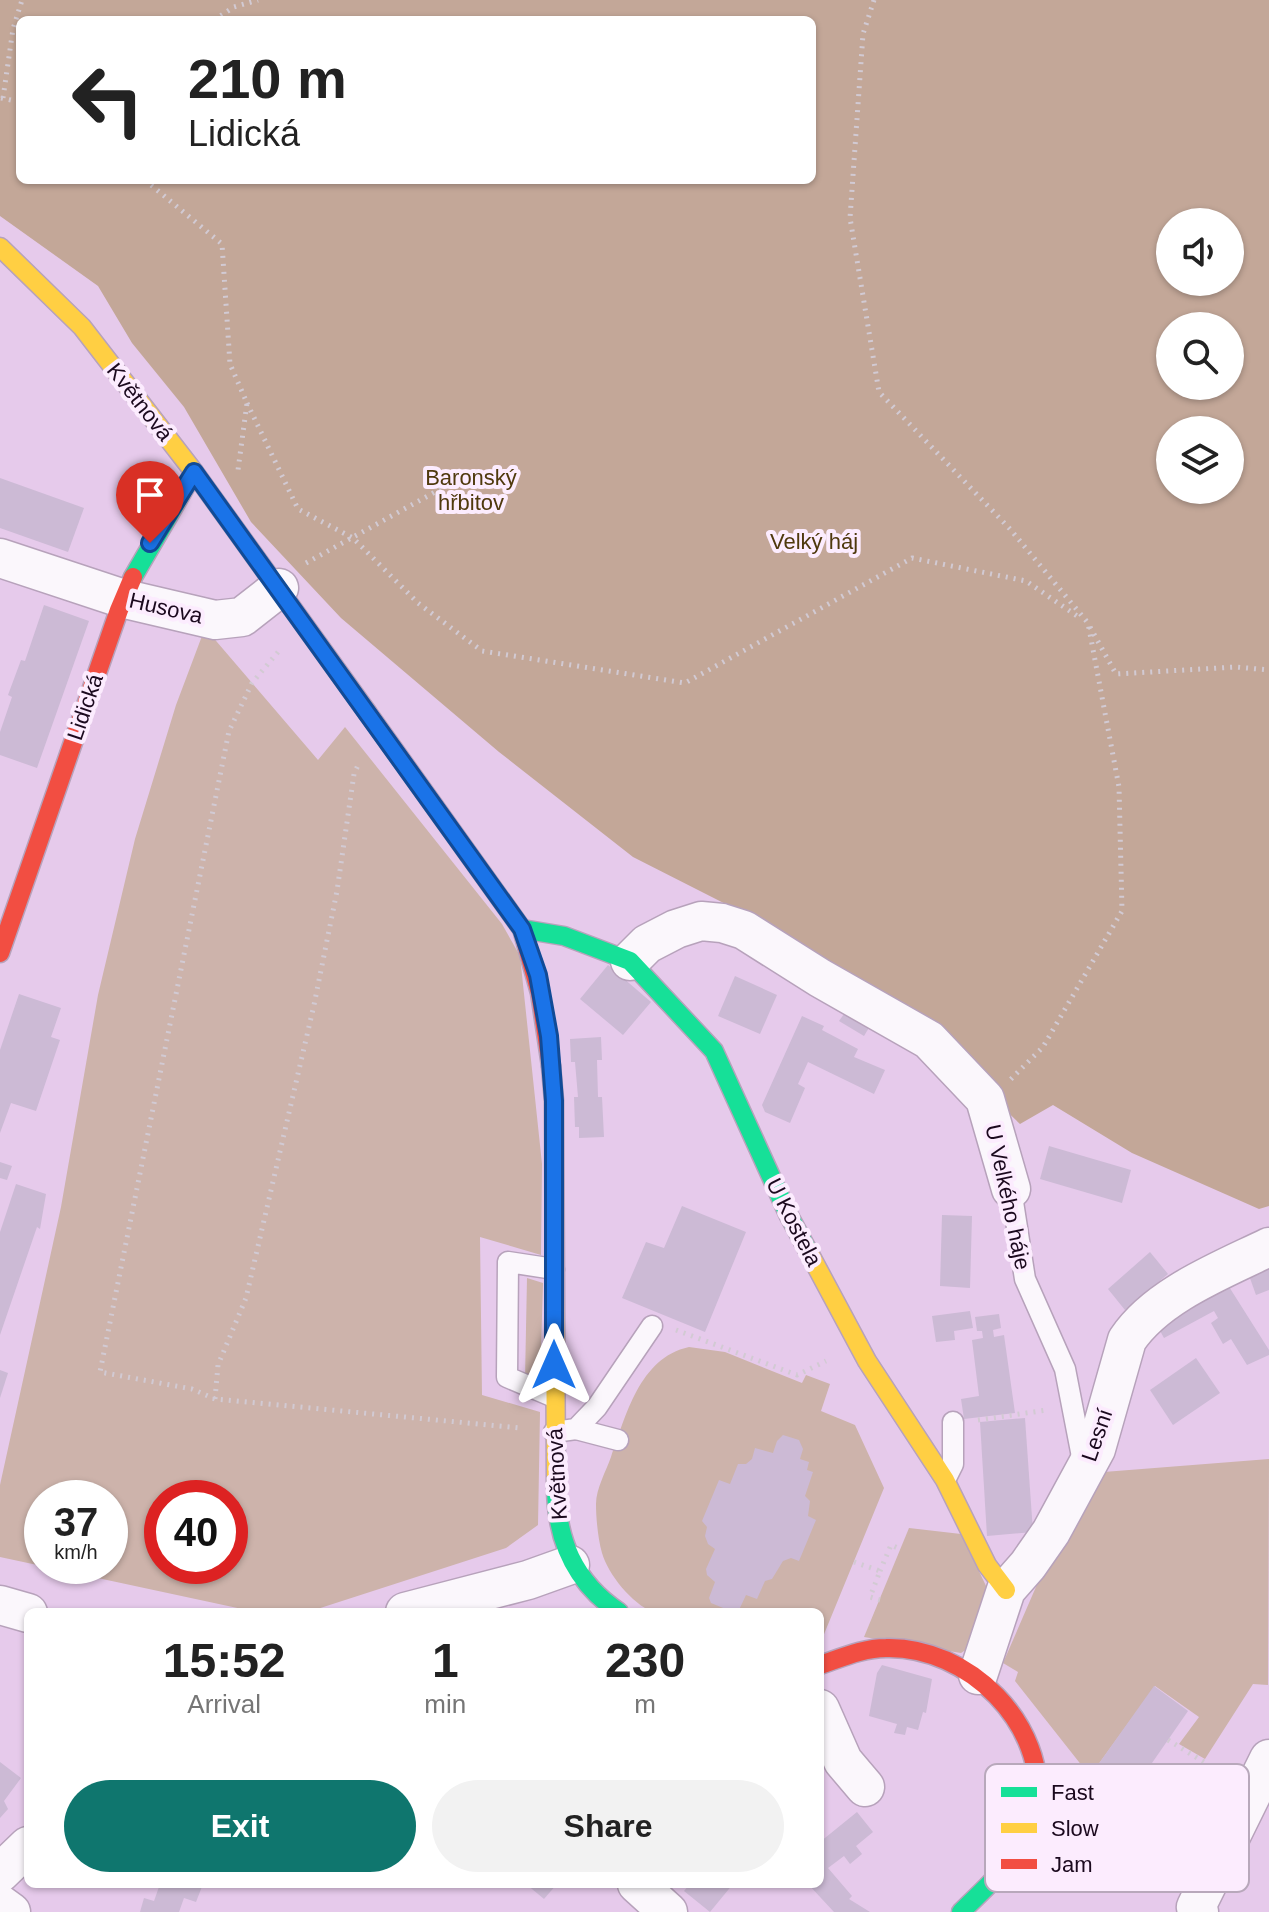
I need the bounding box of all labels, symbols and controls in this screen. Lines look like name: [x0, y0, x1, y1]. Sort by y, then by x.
text: 210 m: [188, 47, 347, 110]
icon: left: [56, 48, 160, 152]
text: Lidická: [188, 113, 300, 154]
map controls: [1156, 208, 1244, 504]
button: sound: [1156, 208, 1244, 296]
button: search: [1156, 312, 1244, 400]
street label: Květnová: [102, 358, 179, 446]
button: layers: [1156, 416, 1244, 504]
pin: [116, 461, 184, 543]
park label: Baronský hřbitov: [425, 465, 517, 515]
icon: arrive: [128, 473, 172, 517]
park label: Velký háj: [770, 529, 858, 554]
street label: Husova: [127, 587, 206, 629]
street label: Lidická: [62, 670, 108, 743]
street label: U Velkého háje: [980, 1122, 1036, 1272]
street label: U Kostela: [761, 1174, 827, 1271]
position arrow: [512, 1323, 596, 1407]
street label: Lesní: [1076, 1405, 1118, 1465]
street label: Květnová: [542, 1427, 572, 1520]
speed limit sign: 40: [144, 1480, 248, 1584]
text: 37: [54, 1500, 98, 1544]
text: km/h: [54, 1541, 98, 1563]
text: 15:52: [163, 1634, 286, 1687]
text: 1: [432, 1634, 459, 1687]
text: 230: [605, 1634, 685, 1687]
text: Arrival: [187, 1689, 261, 1719]
text: min: [424, 1689, 466, 1719]
text: m: [634, 1689, 656, 1719]
legend: [985, 1764, 1249, 1892]
button: Exit: [64, 1780, 416, 1872]
button: Share: [432, 1780, 784, 1872]
text: Fast: [1051, 1780, 1094, 1805]
text: Slow: [1051, 1816, 1099, 1841]
text: Jam: [1051, 1852, 1093, 1877]

